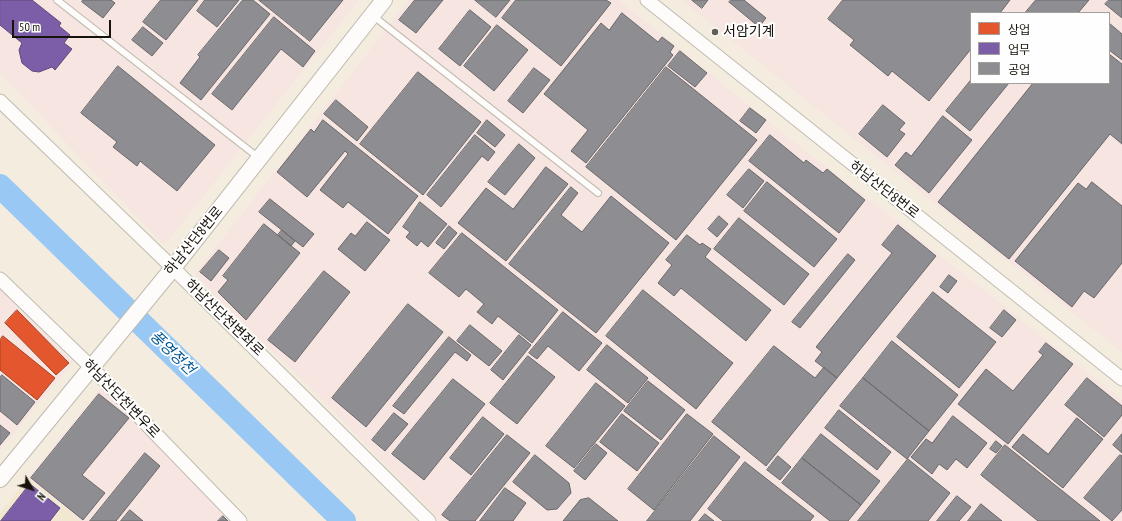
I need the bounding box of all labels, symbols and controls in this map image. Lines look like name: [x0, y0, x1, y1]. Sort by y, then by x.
scale bar: [14, 12, 113, 38]
legend: [970, 12, 1110, 84]
text: 50 m: [19, 19, 40, 34]
text: 상업: [1008, 22, 1030, 37]
place label: 서암기계: [723, 24, 775, 40]
marker: 서암기계: [710, 27, 720, 37]
text: 업무: [1008, 42, 1030, 57]
text: 공업: [1008, 62, 1030, 77]
street label: 하남산단8번로: [846, 158, 922, 222]
street label: 하남산단8번로: [161, 203, 227, 279]
street label: 하남산단천변좌로: [181, 276, 267, 360]
water label: 풍영정천: [146, 327, 198, 379]
street label: 하남산단천변우로: [79, 356, 163, 442]
north arrow: [12, 469, 52, 509]
text: N: [34, 490, 49, 503]

